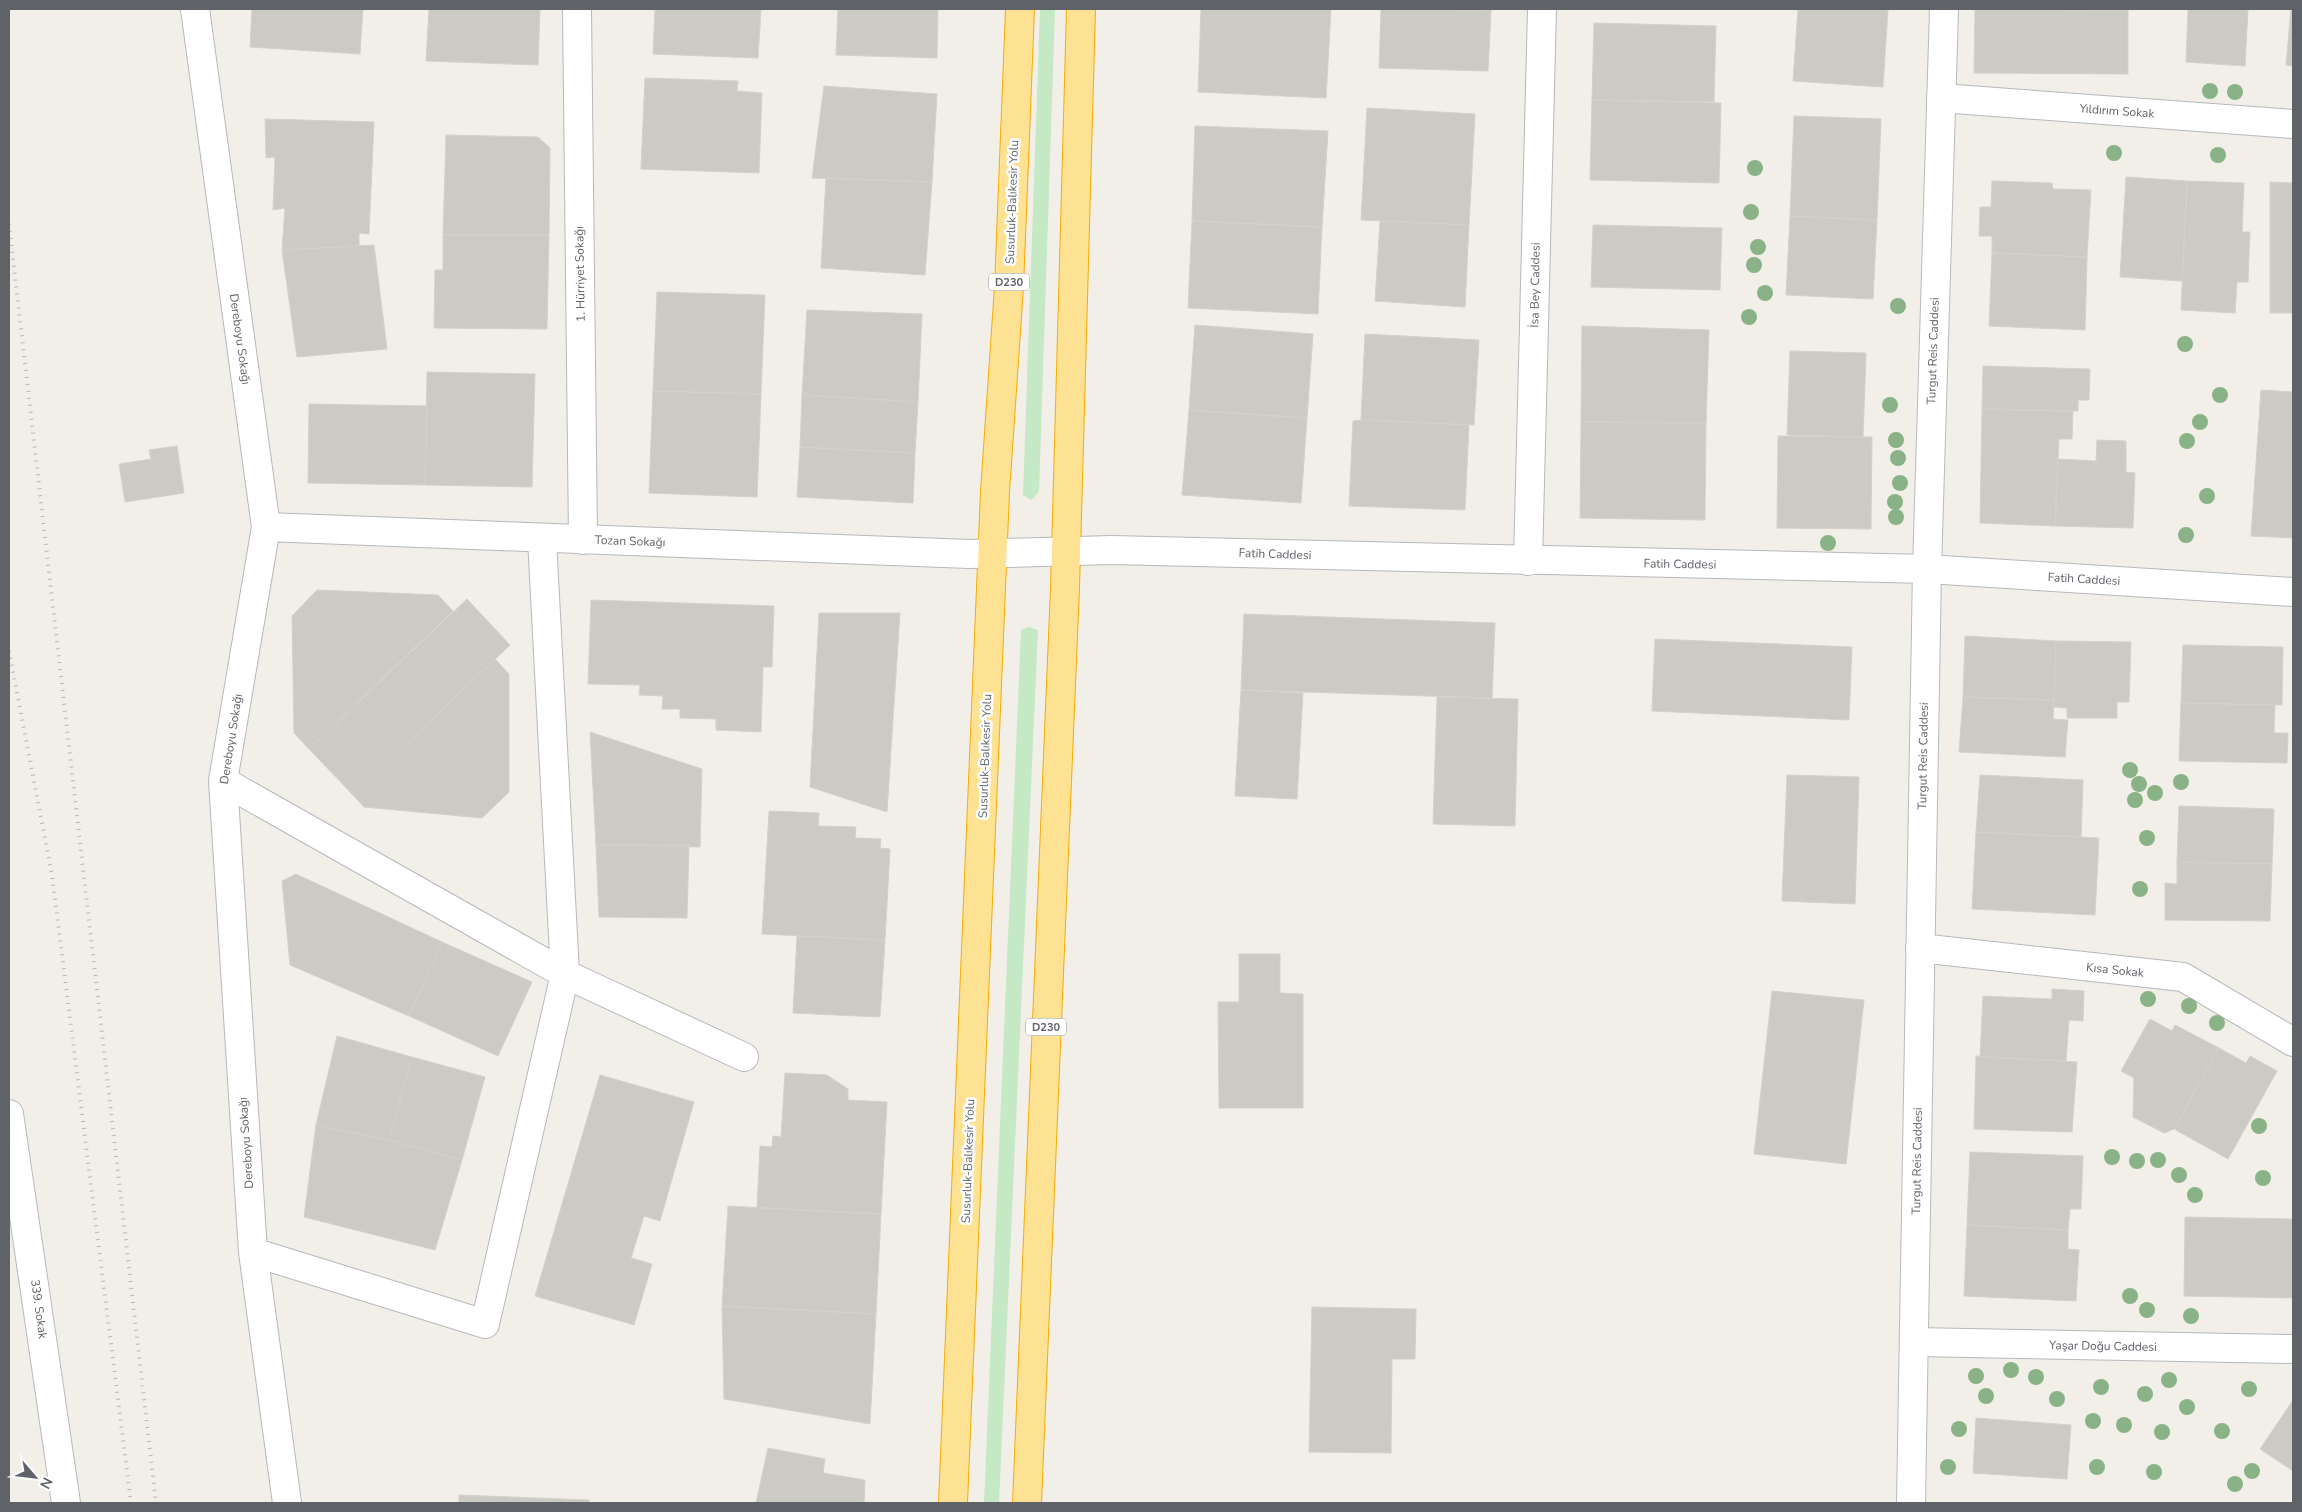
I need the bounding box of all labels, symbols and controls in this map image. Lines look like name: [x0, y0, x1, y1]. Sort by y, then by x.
street label: Yıldırım Sokak: [2078, 100, 2156, 122]
street label: Susurluk-Balıkesir Yolu: [1002, 140, 1022, 264]
street label: 1. Hürriyet Sokağı: [571, 226, 589, 322]
street label: İsa Bey Caddesi: [1526, 242, 1544, 328]
road number: D230: [989, 274, 1029, 290]
street label: Dereboyu Sokağı: [226, 293, 254, 385]
street label: Turgut Reis Caddesi: [1923, 297, 1943, 405]
street label: Tozan Sokağı: [594, 532, 666, 550]
street label: Fatih Caddesi: [1238, 545, 1312, 563]
street label: Fatih Caddesi: [1643, 555, 1717, 573]
street label: Fatih Caddesi: [2047, 569, 2121, 589]
street label: Dereboyu Sokağı: [216, 693, 246, 785]
street label: Susurluk-Balıkesir Yolu: [975, 694, 995, 818]
street label: Turgut Reis Caddesi: [1914, 702, 1932, 810]
street label: Kısa Sokak: [2085, 959, 2146, 981]
road number: D230: [1026, 1019, 1066, 1036]
street label: Dereboyu Sokağı: [235, 1097, 257, 1189]
street label: Susurluk-Balıkesir Yolu: [958, 1099, 978, 1223]
street label: Turgut Reis Caddesi: [1908, 1107, 1926, 1215]
street label: 339. Sokak: [27, 1278, 51, 1341]
street label: Yaşar Doğu Caddesi: [2048, 1337, 2157, 1355]
north arrow: [10, 1452, 60, 1502]
text: N: [35, 1474, 57, 1492]

